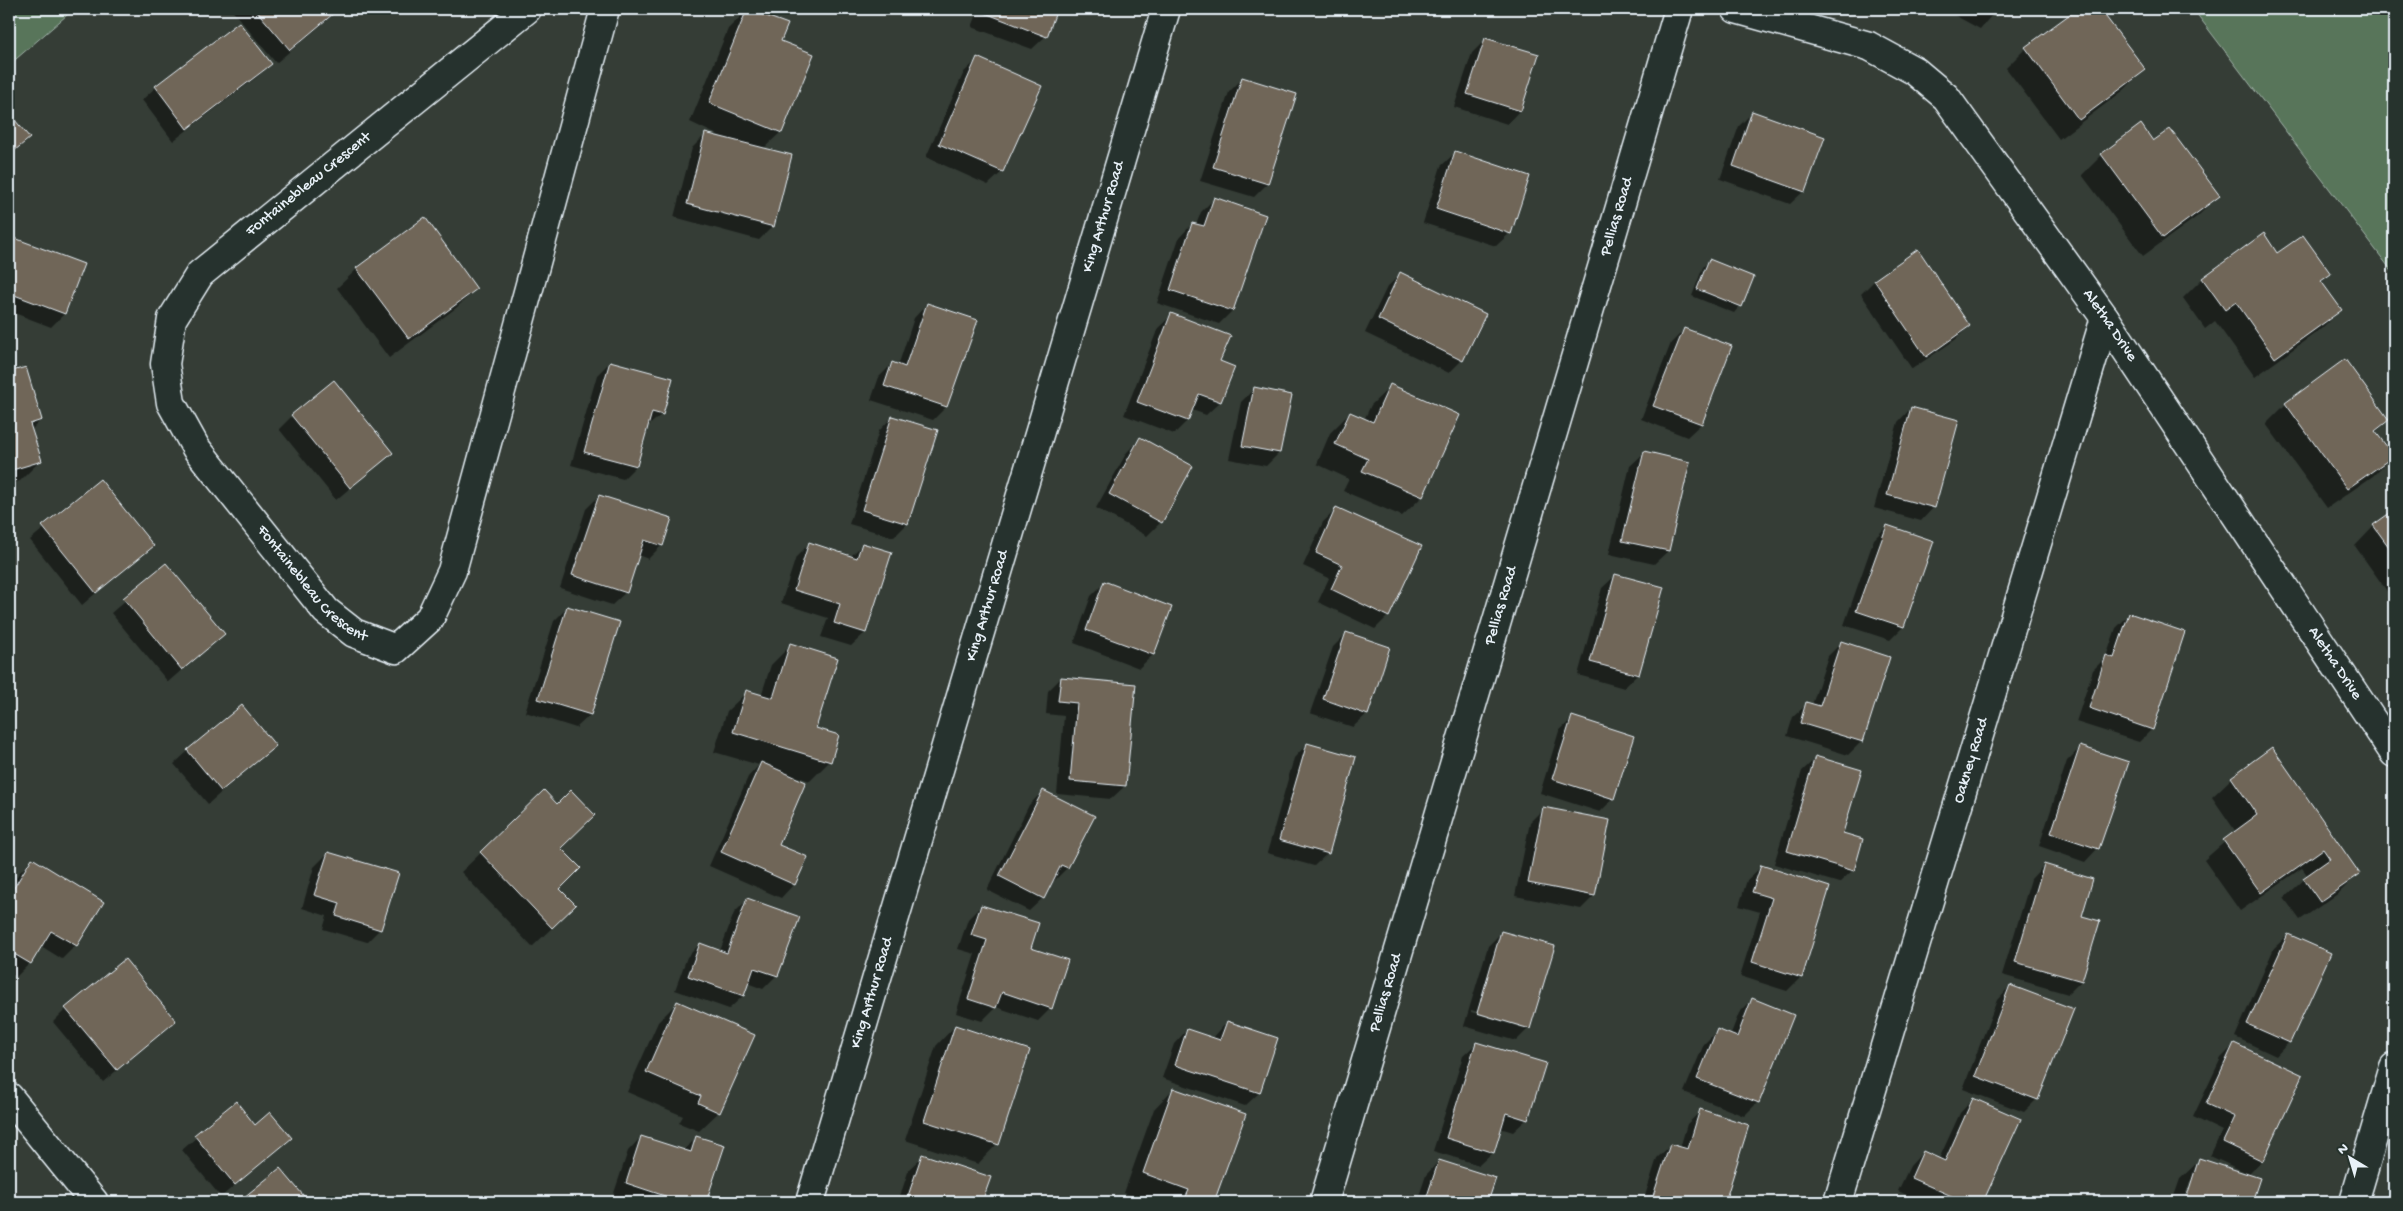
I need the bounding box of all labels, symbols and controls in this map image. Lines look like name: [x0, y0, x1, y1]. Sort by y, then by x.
street label: Fontainebleau Crescent: [242, 128, 377, 242]
street label: King Arthur Road: [1078, 158, 1130, 275]
street label: Pellias Road: [1596, 174, 1638, 259]
street label: Aletha Drive: [2078, 286, 2141, 366]
street label: Fontainebleau Crescent: [251, 521, 371, 647]
street label: King Arthur Road: [962, 547, 1014, 664]
street label: Pellias Road: [1480, 563, 1523, 648]
street label: Aletha Drive: [2303, 623, 2366, 704]
street label: Oakney Road: [1949, 714, 1994, 806]
street label: King Arthur Road: [847, 934, 898, 1051]
street label: Pellias Road: [1365, 950, 1407, 1036]
north arrow: [2326, 1134, 2376, 1184]
text: N: [2335, 1140, 2352, 1159]

